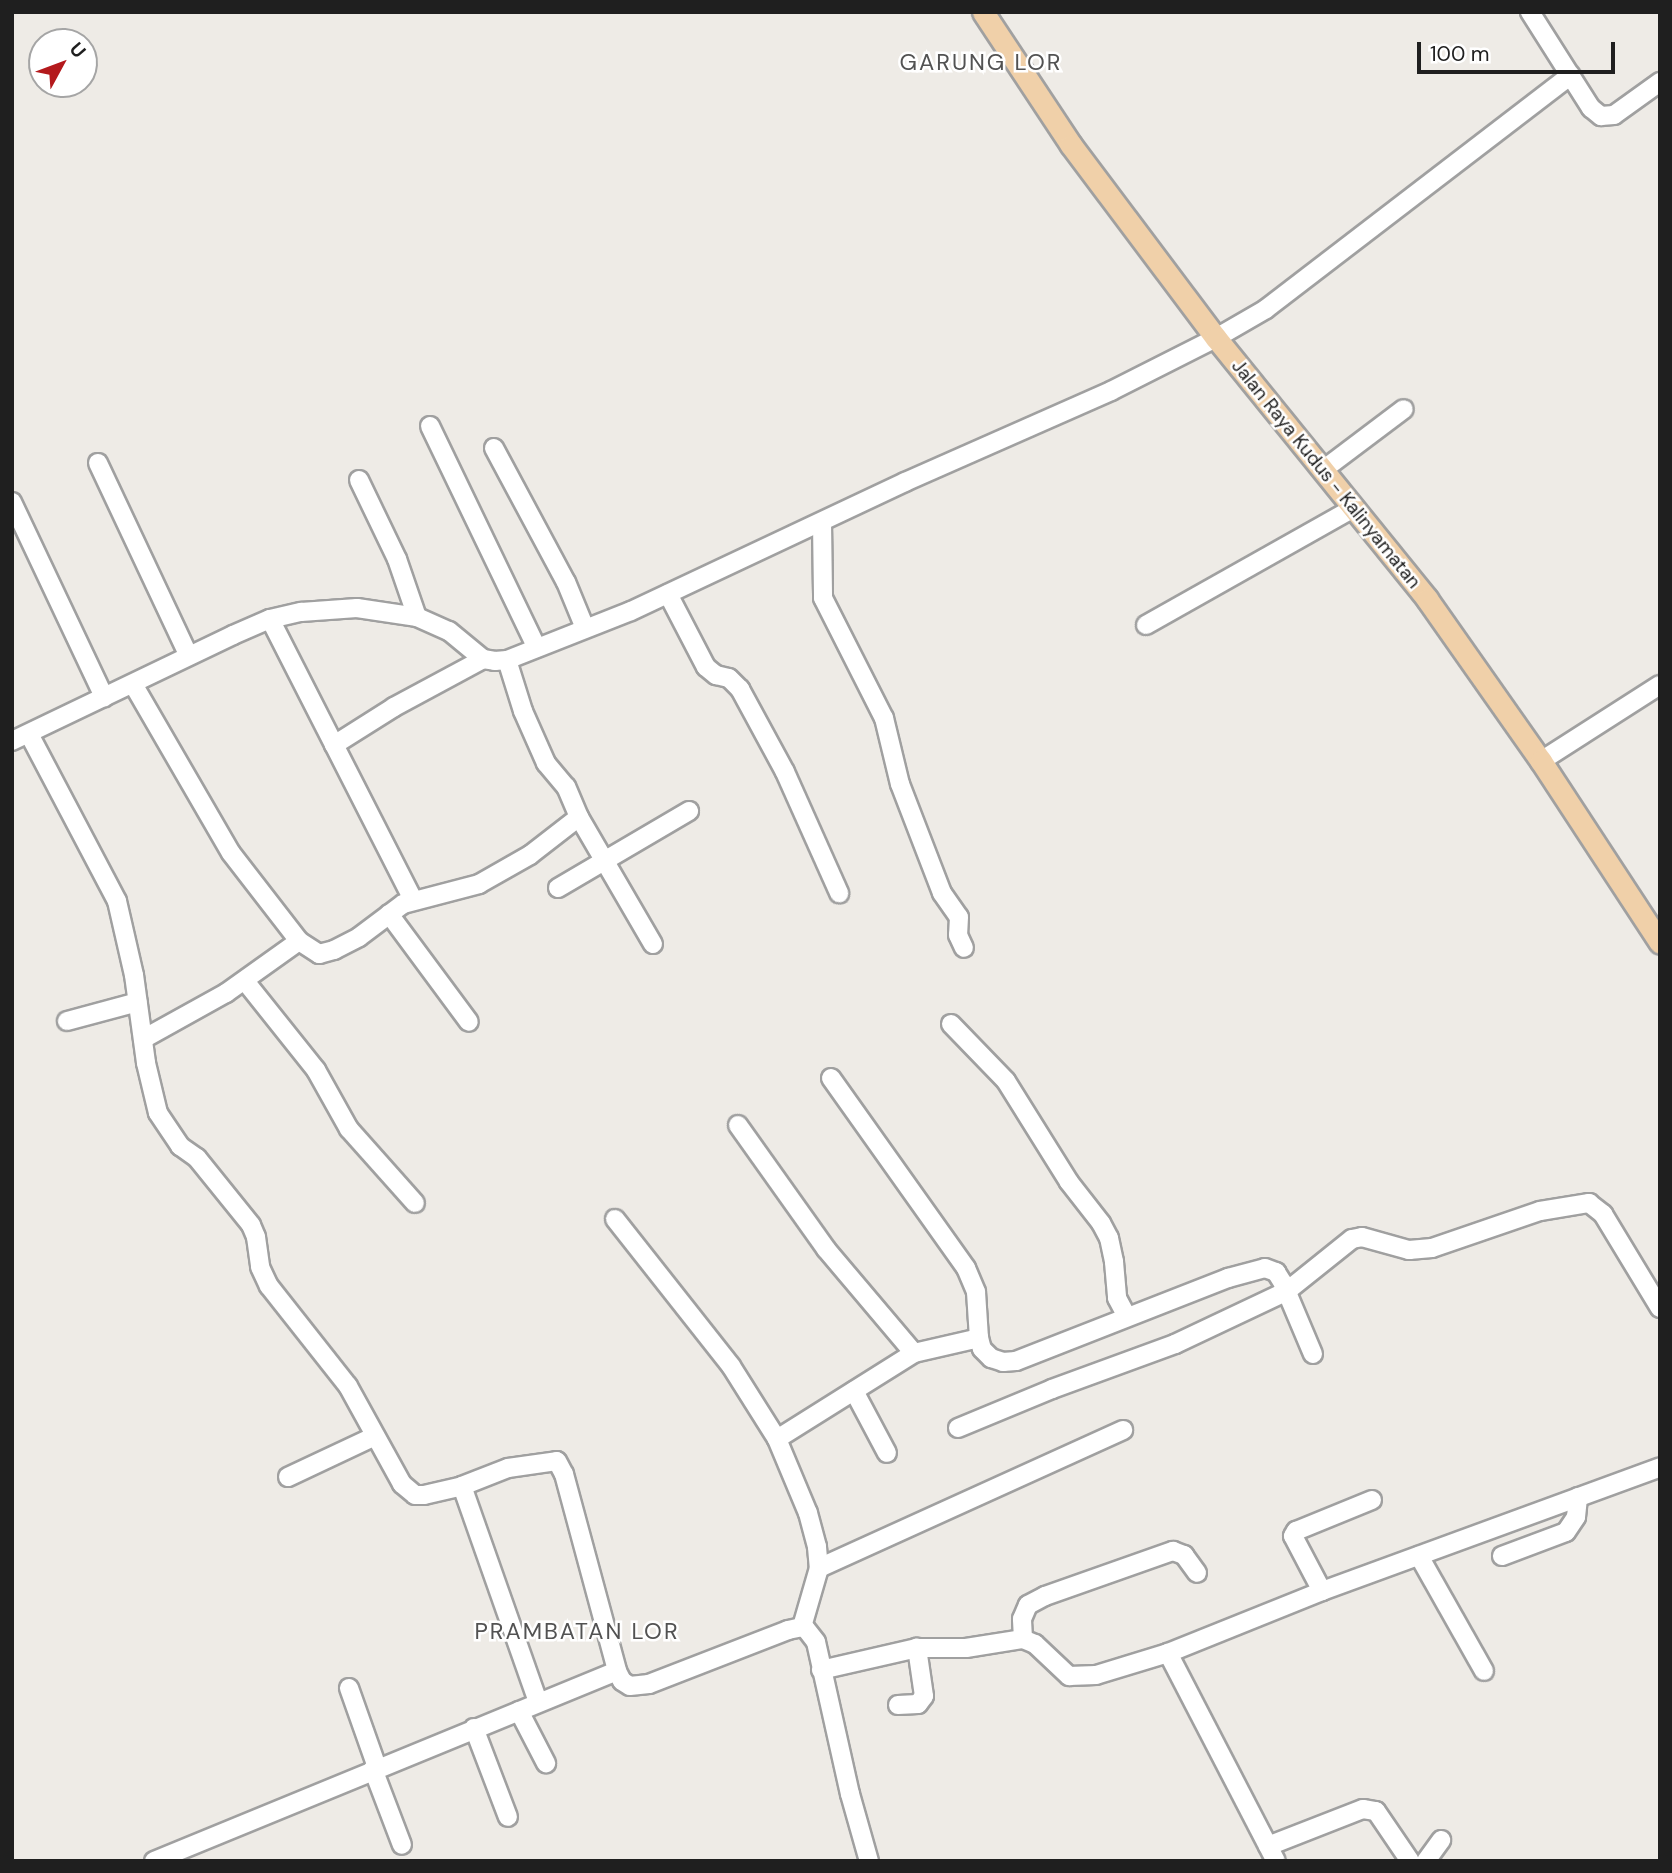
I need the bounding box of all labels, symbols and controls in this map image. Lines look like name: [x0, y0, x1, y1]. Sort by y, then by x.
north arrow: [28, 28, 98, 98]
scale bar: [1420, 28, 1618, 72]
text: U: [64, 37, 91, 63]
text: 100 m: [1430, 40, 1490, 68]
district label: GARUNG LOR: [901, 48, 1061, 76]
street label: Jalan Raya Kudus - Kalinyamatan: [1227, 355, 1425, 593]
district label: PRAMBATAN LOR: [476, 1617, 678, 1645]

